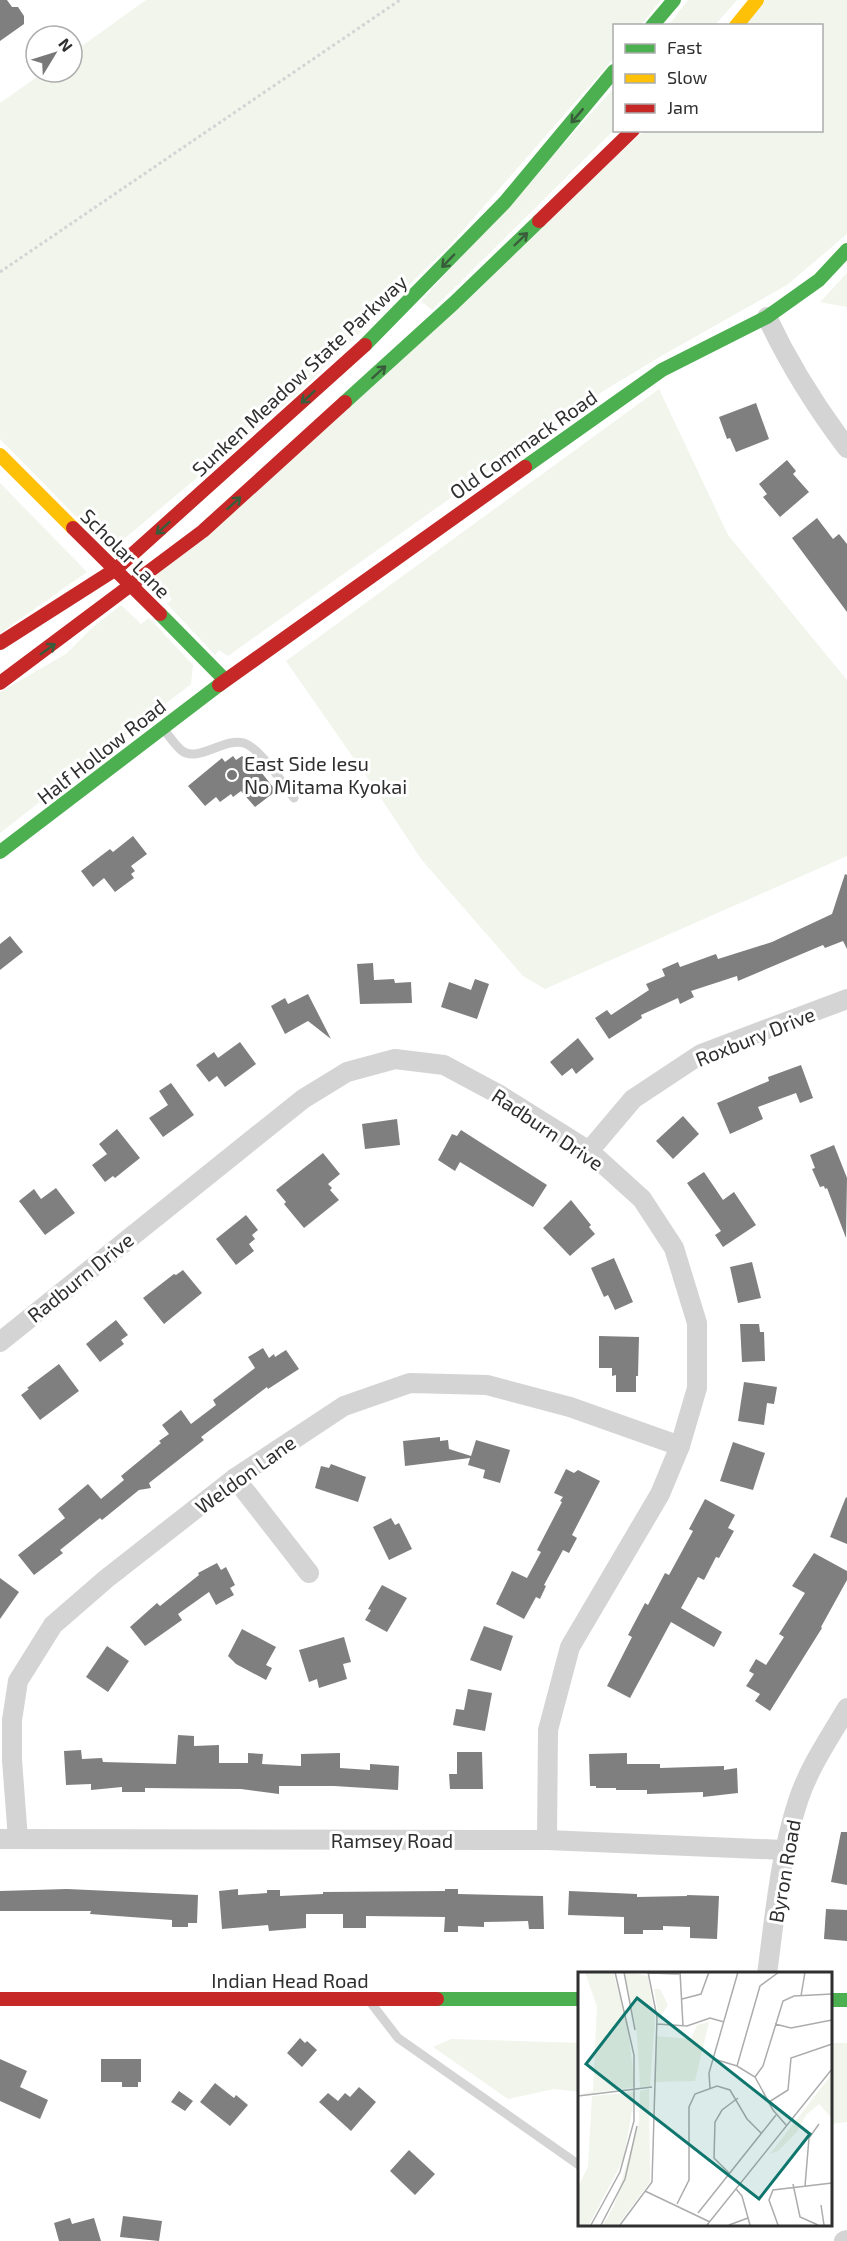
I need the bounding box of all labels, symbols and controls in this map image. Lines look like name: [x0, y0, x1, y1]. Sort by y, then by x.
north arrow: [24, 24, 84, 84]
legend: [613, 24, 823, 132]
text: N: [55, 34, 77, 55]
text: Fast: [667, 36, 702, 58]
text: Slow: [667, 66, 708, 88]
text: Jam: [667, 96, 699, 118]
one-way arrow: [570, 108, 584, 123]
one-way arrow: [514, 232, 529, 246]
one-way arrow: [440, 254, 455, 269]
street label: Sunken Meadow State Parkway: [187, 269, 412, 481]
one-way arrow: [371, 365, 386, 379]
street label: Old Commack Road: [445, 384, 601, 504]
one-way arrow: [301, 390, 316, 404]
one-way arrow: [226, 496, 241, 510]
street label: Scholar Lane: [76, 503, 176, 603]
one-way arrow: [155, 521, 170, 535]
one-way arrow: [39, 643, 55, 655]
street label: Half Hollow Road: [32, 693, 170, 809]
place label: East Side Iesu No Mitama Kyokai: [244, 751, 407, 798]
marker: East Side Iesu No Mitama Kyokai: [225, 768, 239, 782]
street label: Roxbury Drive: [692, 1001, 818, 1071]
street label: Radburn Drive: [488, 1083, 608, 1175]
street label: Radburn Drive: [22, 1227, 138, 1327]
street label: Weldon Lane: [190, 1430, 300, 1518]
street label: Byron Road: [763, 1818, 805, 1924]
street label: Ramsey Road: [331, 1828, 453, 1852]
street label: Indian Head Road: [211, 1968, 369, 1992]
inset map: [578, 1972, 832, 2226]

